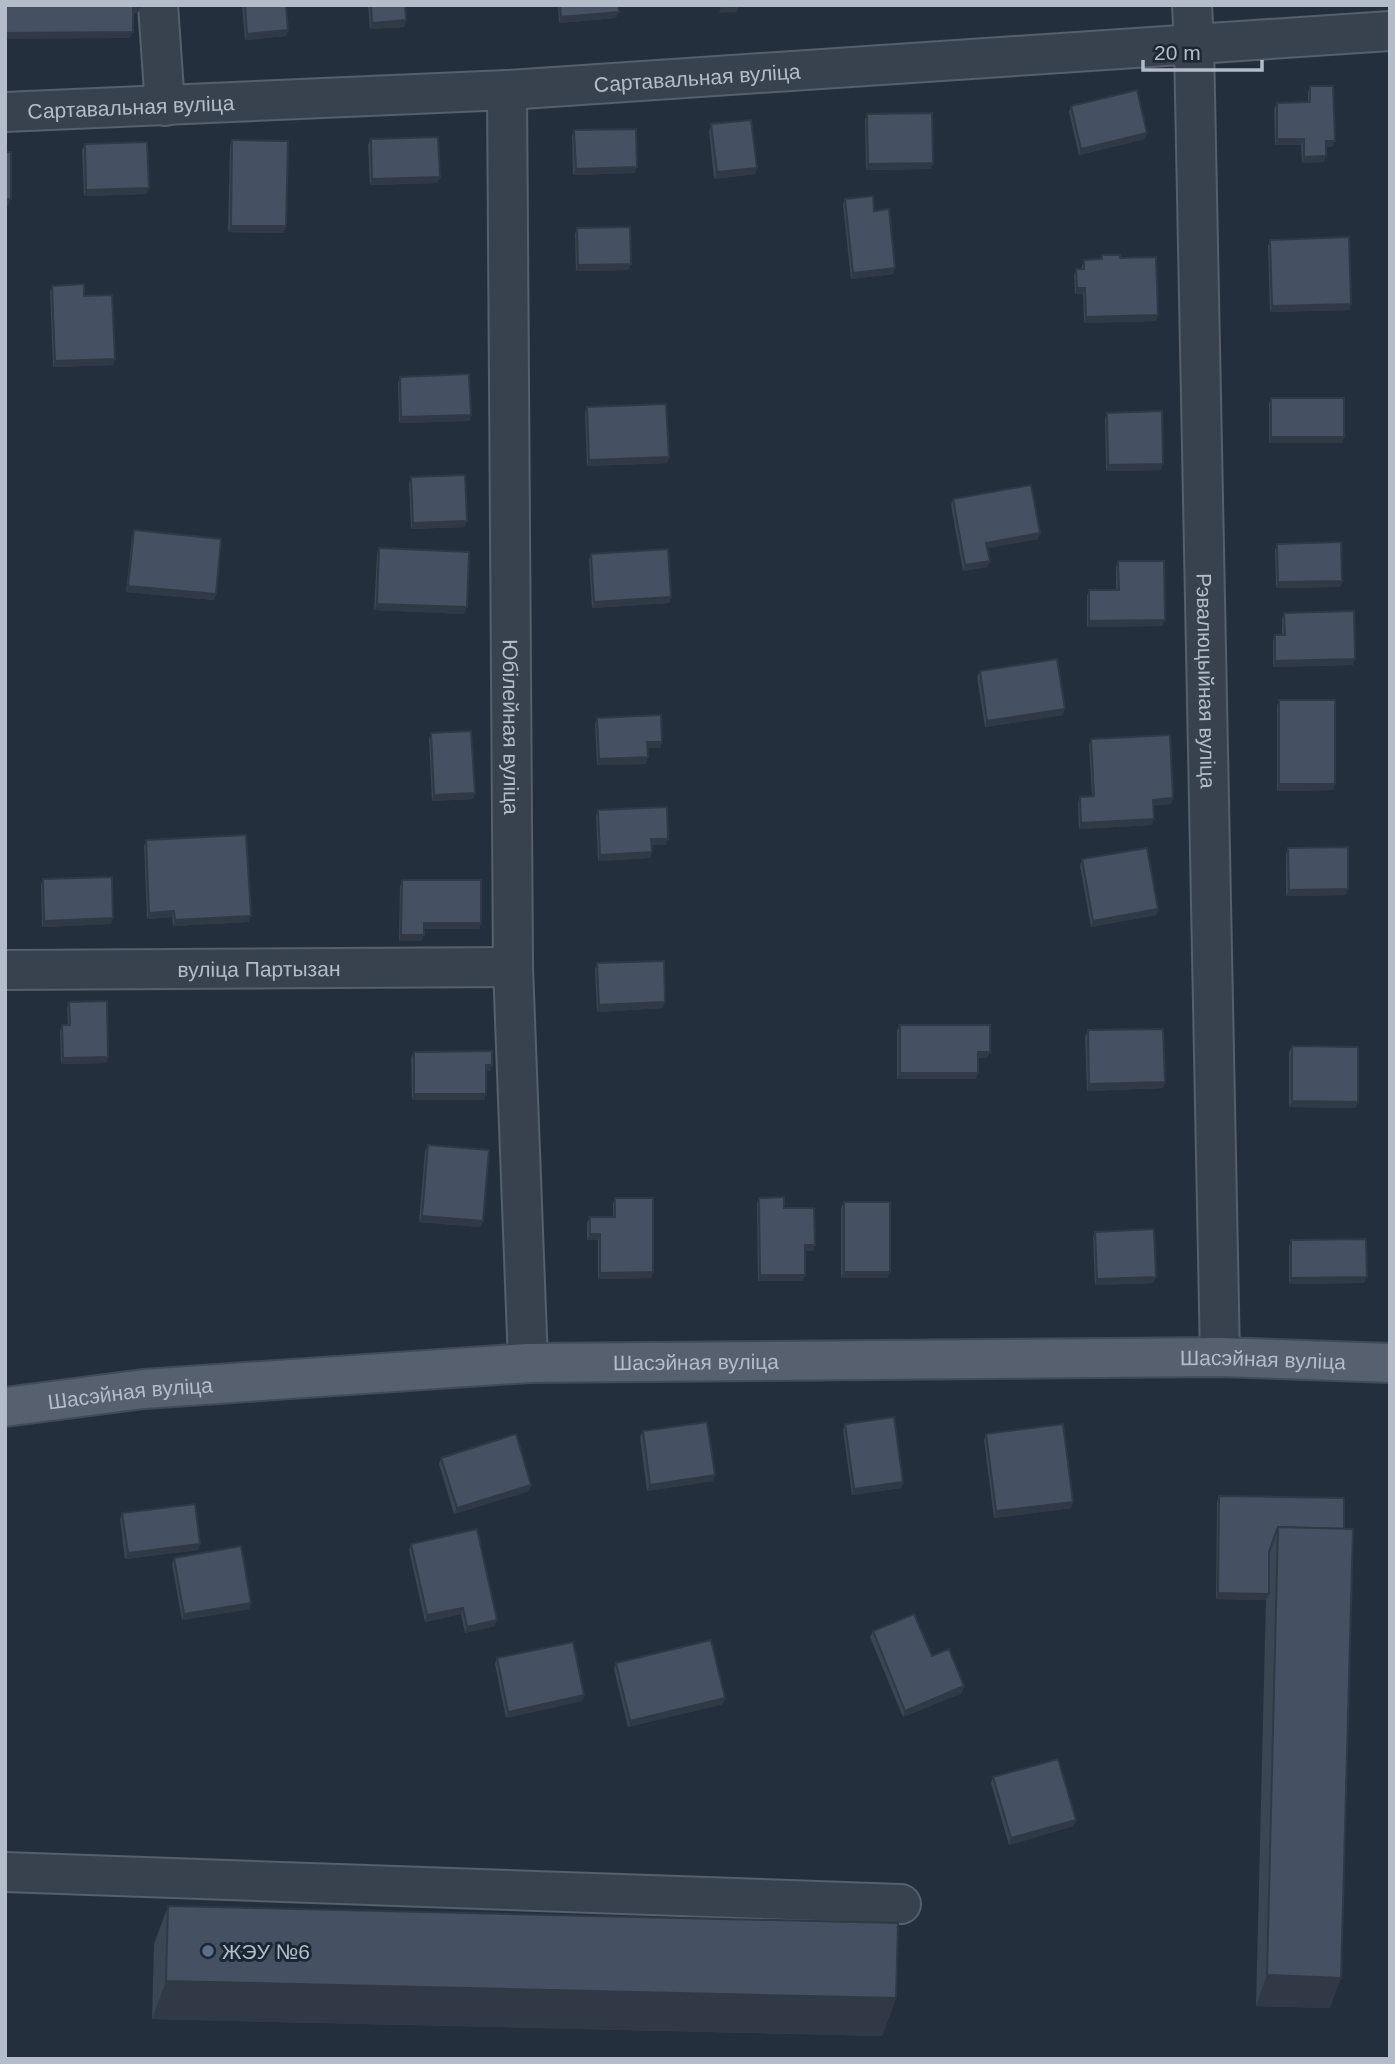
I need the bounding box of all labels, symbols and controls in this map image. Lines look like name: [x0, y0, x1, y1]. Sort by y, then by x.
scale bar: [1143, 28, 1262, 72]
text: 20 m: [1154, 41, 1201, 64]
street label: Сартавальная вуліца: [593, 59, 802, 96]
street label: Сартавальная вуліца: [27, 90, 235, 123]
street label: Рэвалюцыйная вуліца: [1193, 573, 1220, 789]
street label: Юбілейная вуліца: [499, 639, 523, 815]
street label: вуліца Партызан: [177, 957, 341, 980]
street label: Шасэйная вуліца: [1180, 1345, 1347, 1373]
street label: Шасэйная вуліца: [613, 1349, 779, 1374]
street label: Шасэйная вуліца: [46, 1373, 214, 1413]
place label: ЖЭУ №6: [222, 1940, 310, 1963]
marker: ЖЭУ №6: [200, 1943, 216, 1959]

